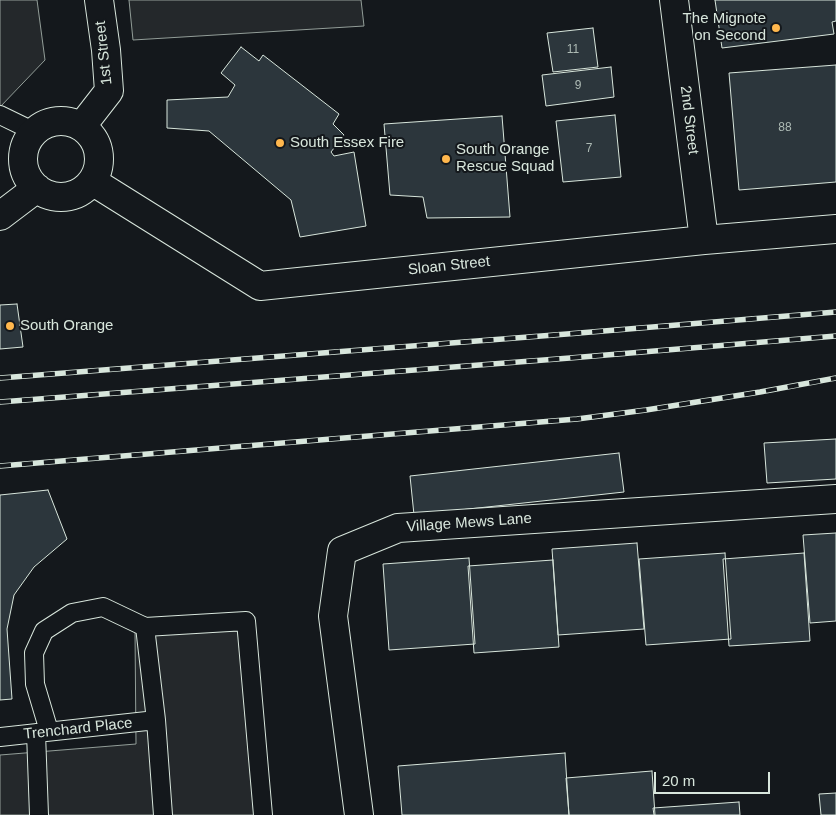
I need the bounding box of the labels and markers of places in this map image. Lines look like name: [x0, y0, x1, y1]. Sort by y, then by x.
place label: The Mignote on Second: [683, 10, 766, 45]
marker: The Mignote on Second: [770, 22, 782, 34]
place label: South Essex Fire: [290, 134, 404, 152]
marker: South Essex Fire: [274, 137, 286, 149]
place label: South Orange Rescue Squad: [456, 141, 554, 176]
marker: South Orange Rescue Squad: [440, 153, 452, 165]
place label: South Orange: [20, 317, 113, 335]
marker: South Orange: [4, 320, 16, 332]

